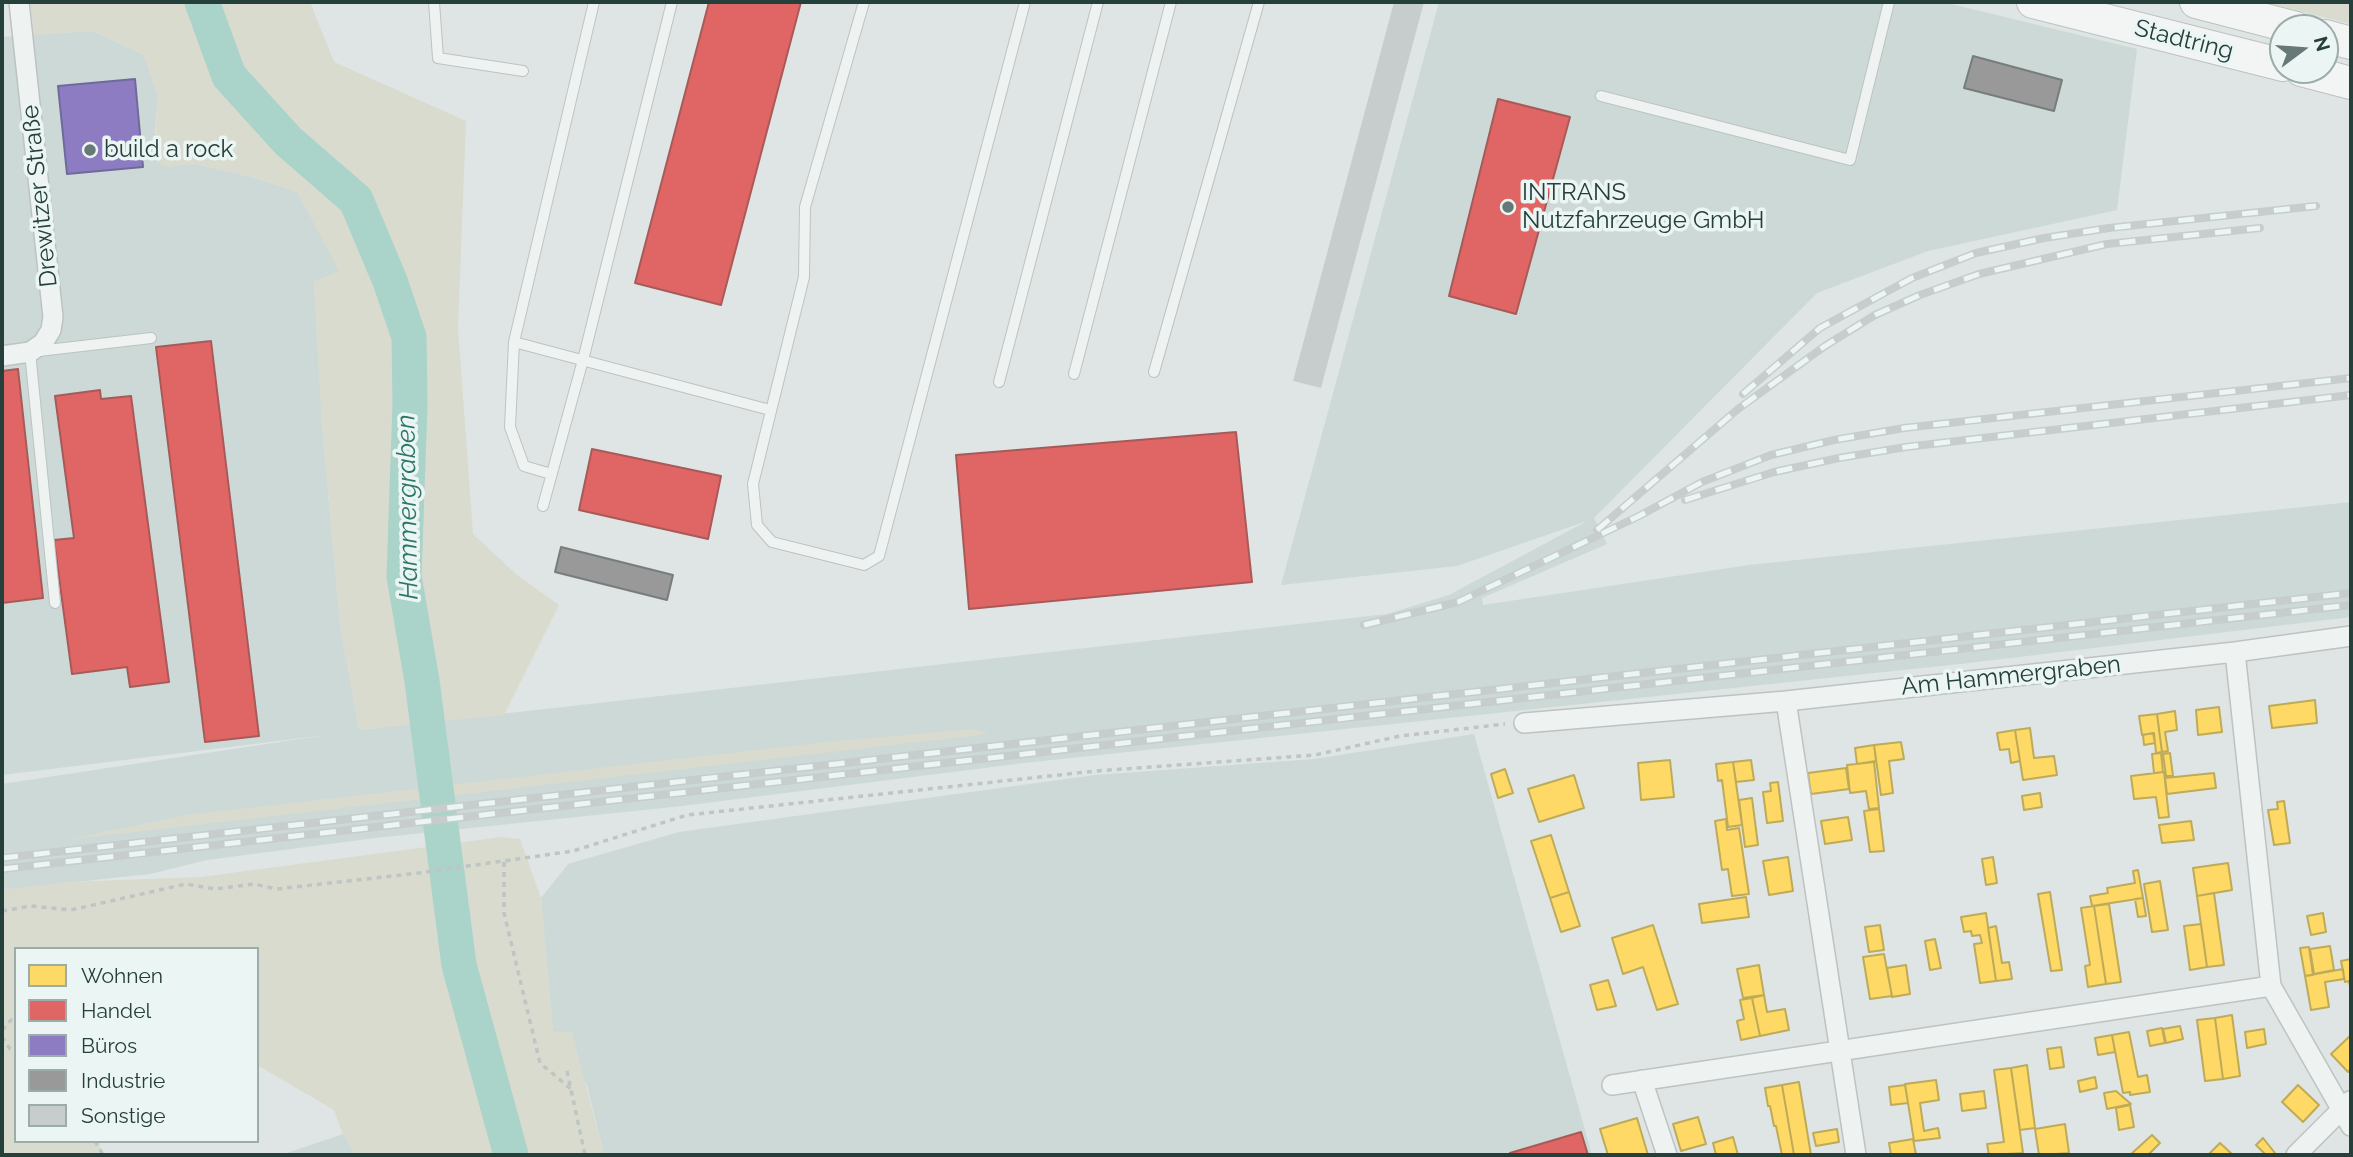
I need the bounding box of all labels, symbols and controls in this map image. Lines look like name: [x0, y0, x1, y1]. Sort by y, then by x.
street label: Stadtring: [2132, 14, 2236, 66]
north arrow: [2269, 14, 2339, 84]
text: N: [2310, 34, 2335, 54]
street label: Drewitzer Straße: [16, 103, 64, 289]
place label: build a rock: [104, 136, 233, 164]
marker: build a rock: [82, 142, 98, 158]
place label: INTRANS Nutzfahrzeuge GmbH: [1522, 179, 1764, 235]
marker: INTRANS Nutzfahrzeuge GmbH: [1500, 199, 1516, 215]
water label: Hammergraben: [391, 414, 425, 600]
street label: Am Hammergraben: [1900, 650, 2122, 702]
legend: [14, 947, 259, 1143]
text: Wohnen: [81, 963, 163, 988]
text: Handel: [81, 998, 151, 1023]
text: Büros: [81, 1033, 137, 1058]
text: Industrie: [81, 1068, 165, 1093]
text: Sonstige: [81, 1103, 166, 1128]

